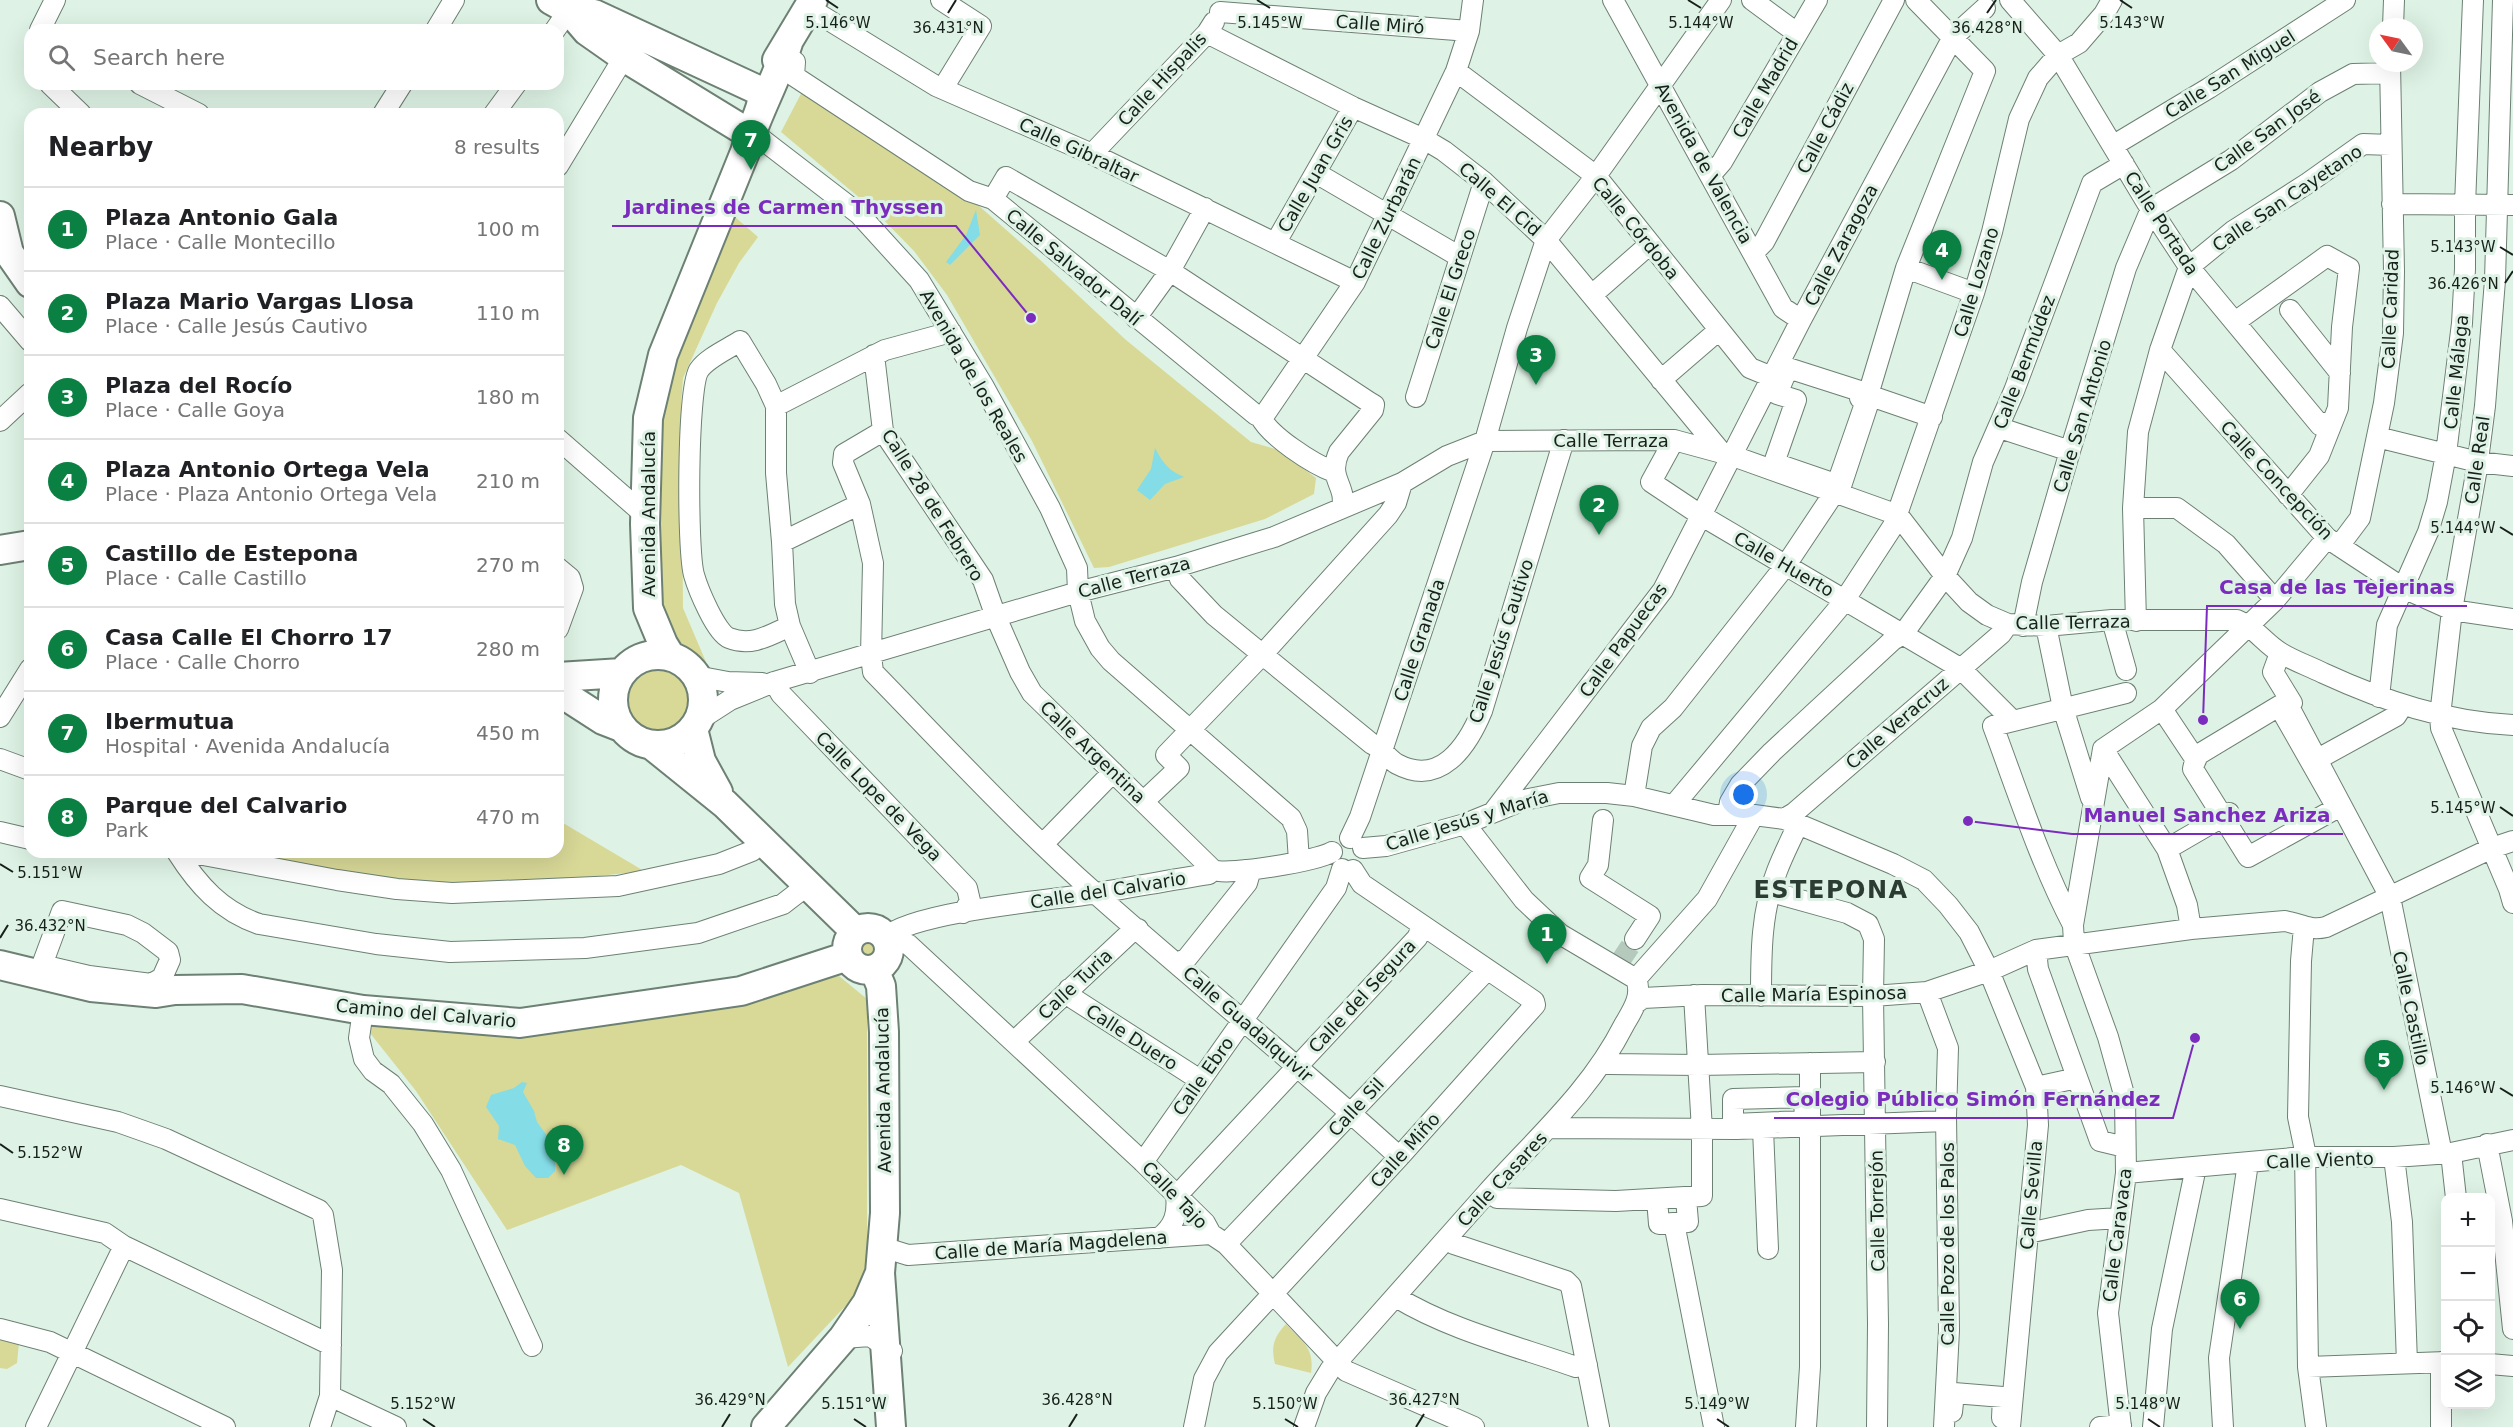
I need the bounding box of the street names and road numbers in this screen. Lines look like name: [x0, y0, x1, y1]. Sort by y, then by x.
street label: Calle Miró: [1335, 10, 1425, 38]
street label: Calle San Miguel: [2161, 26, 2299, 122]
street label: Calle Hispalis: [1113, 28, 1211, 130]
street label: Calle Madrid: [1728, 34, 1802, 142]
street label: Avenida de Valencia: [1651, 79, 1757, 247]
street label: Calle Cádiz: [1792, 79, 1858, 177]
street label: Calle San José: [2210, 85, 2324, 177]
street label: Calle Juan Gris: [1273, 112, 1357, 236]
street label: Calle Gibraltar: [1016, 113, 1143, 187]
street label: Calle San Cayetano: [2208, 140, 2366, 256]
street label: Calle Zurbarán: [1347, 153, 1425, 283]
street label: Calle El Cid: [1455, 158, 1545, 240]
street label: Calle Portada: [2121, 167, 2203, 279]
street label: Calle Córdoba: [1588, 172, 1684, 284]
street label: Calle Zaragoza: [1800, 180, 1882, 310]
street label: Calle Salvador Dalí: [1002, 204, 1147, 330]
street label: Calle Lozano: [1949, 224, 2003, 340]
street label: Calle El Greco: [1421, 226, 1479, 352]
street label: Calle Caridad: [2377, 249, 2403, 369]
street label: Avenida de los Reales: [916, 286, 1032, 466]
street label: Calle Bermúdez: [1989, 292, 2059, 432]
street label: Calle Málaga: [2440, 313, 2472, 431]
street label: Calle San Antonio: [2049, 337, 2115, 495]
street label: Calle Real: [2460, 414, 2494, 506]
street label: Calle Concepción: [2216, 416, 2338, 544]
street label: Calle 28 de Febrero: [878, 425, 988, 585]
street label: Calle Terraza: [1553, 430, 1669, 451]
street label: Avenida Andalucía: [638, 431, 659, 597]
street label: Calle Huerto: [1730, 527, 1838, 601]
street label: Calle Terraza: [1076, 552, 1192, 602]
street label: Calle Jesús Cautivo: [1465, 556, 1537, 726]
street label: Calle Granada: [1389, 576, 1449, 704]
street label: Calle Papuecas: [1575, 579, 1671, 701]
street label: Calle Terraza: [2015, 610, 2131, 634]
street label: Calle Veracruz: [1841, 673, 1953, 773]
street label: Calle Argentina: [1036, 696, 1150, 808]
street label: Calle Lope de Vega: [812, 727, 946, 865]
street label: Calle Jesús y María: [1383, 785, 1551, 855]
street label: Calle del Calvario: [1029, 867, 1187, 913]
street label: Calle del Segura: [1304, 935, 1420, 1057]
street label: Calle Turia: [1034, 944, 1116, 1024]
street label: Calle Castillo: [2389, 949, 2433, 1067]
street label: Calle Guadalquivir: [1179, 962, 1318, 1086]
street label: Calle María Espinosa: [1721, 982, 1907, 1006]
street label: Camino del Calvario: [335, 995, 517, 1031]
street label: Calle Duero: [1082, 1000, 1182, 1074]
street label: Avenida Andalucía: [871, 1007, 895, 1173]
street label: Calle Ebro: [1168, 1033, 1238, 1119]
street label: Calle Sil: [1324, 1074, 1388, 1140]
street label: Calle Miño: [1366, 1108, 1444, 1192]
street label: Calle Casares: [1453, 1127, 1551, 1231]
street label: Calle Sevilla: [2016, 1139, 2046, 1251]
street label: Calle Pozo de los Palos: [1937, 1142, 1958, 1346]
street label: Calle Viento: [2266, 1148, 2374, 1172]
street label: Calle Torrejón: [1865, 1150, 1889, 1272]
street label: Calle Tajo: [1138, 1157, 1212, 1233]
street label: Calle Caravaca: [2098, 1167, 2136, 1303]
street label: Calle de María Magdelena: [934, 1226, 1168, 1264]

